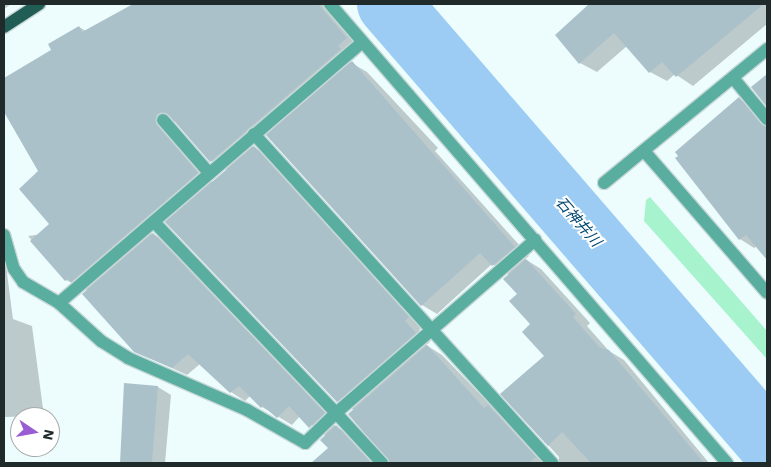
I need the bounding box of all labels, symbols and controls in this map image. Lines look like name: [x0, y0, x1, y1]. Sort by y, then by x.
water label: 石神井川: [552, 193, 604, 251]
north arrow: [10, 407, 60, 457]
text: N: [40, 428, 58, 442]

